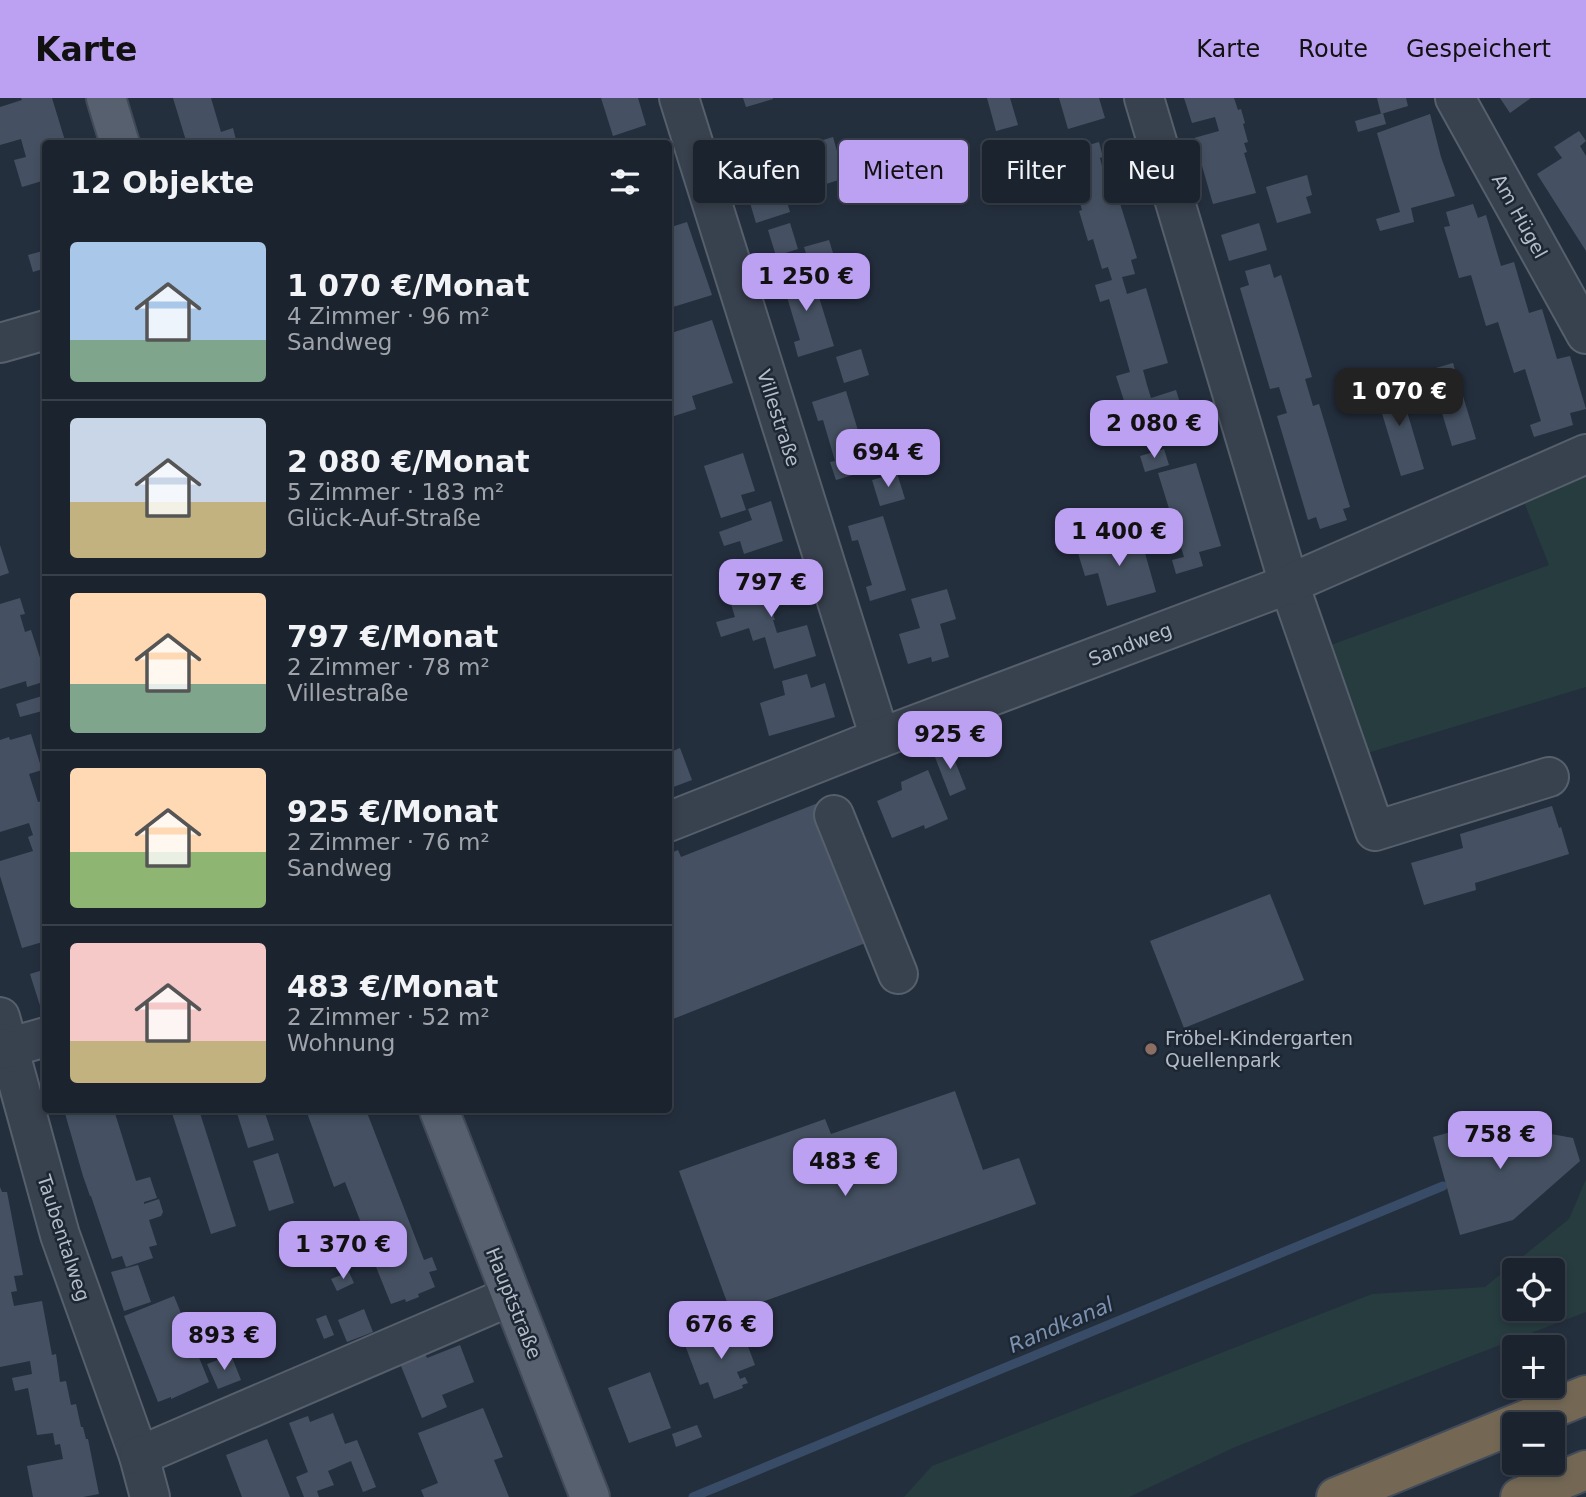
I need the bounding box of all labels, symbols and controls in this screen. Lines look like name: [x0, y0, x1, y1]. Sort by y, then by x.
text: Karte: [35, 30, 137, 69]
text: Karte: [1196, 35, 1260, 63]
text: Route: [1298, 35, 1368, 63]
text: Gespeichert: [1406, 35, 1551, 63]
chip: Kaufen: [693, 140, 825, 203]
chip: Mieten: [839, 140, 968, 203]
chip: Filter: [982, 140, 1090, 203]
chip: Neu: [1104, 140, 1200, 203]
icon: filters: [606, 163, 644, 201]
text: 12 Objekte: [70, 165, 254, 200]
street label: Am Hügel: [1488, 170, 1552, 262]
pin: 1 250 €: [741, 254, 871, 313]
text: 1 250 €: [758, 263, 854, 289]
text: 1 070 €/Monat: [287, 268, 530, 303]
icon: home: [126, 270, 210, 354]
text: 4 Zimmer · 96 m²: [287, 303, 490, 329]
text: Sandweg: [287, 329, 392, 355]
street label: Villestraße: [753, 367, 805, 469]
pin: 1 070 €: [1334, 368, 1464, 428]
text: 1 070 €: [1351, 378, 1447, 404]
pin: 2 080 €: [1089, 400, 1219, 460]
text: 2 080 €: [1106, 410, 1202, 436]
pin: 694 €: [839, 430, 937, 489]
text: 694 €: [852, 439, 924, 465]
text: 2 080 €/Monat: [287, 444, 530, 479]
icon: home: [126, 446, 210, 530]
text: 5 Zimmer · 183 m²: [287, 479, 504, 505]
text: Glück-Auf-Straße: [287, 505, 481, 531]
pin: 1 400 €: [1054, 508, 1184, 568]
text: 1 400 €: [1071, 518, 1167, 544]
pin: 797 €: [722, 560, 820, 619]
text: 797 €: [735, 569, 807, 595]
street label: Sandweg: [1085, 618, 1175, 670]
text: 797 €/Monat: [287, 619, 498, 654]
icon: home: [126, 621, 210, 705]
text: 2 Zimmer · 78 m²: [287, 654, 490, 680]
text: Villestraße: [287, 680, 409, 706]
pin: 925 €: [901, 712, 999, 771]
text: 925 €: [914, 721, 986, 747]
text: 925 €/Monat: [287, 794, 498, 829]
icon: home: [126, 796, 210, 880]
text: 2 Zimmer · 76 m²: [287, 829, 490, 855]
text: Sandweg: [287, 855, 392, 881]
text: 483 €/Monat: [287, 969, 498, 1004]
icon: home: [126, 971, 210, 1055]
text: 2 Zimmer · 52 m²: [287, 1004, 490, 1030]
place label: Fröbel-Kindergarten Quellenpark: [1165, 1027, 1353, 1071]
text: Wohnung: [287, 1030, 395, 1056]
marker: Fröbel-Kindergarten Quellenpark: [1143, 1041, 1159, 1057]
pin: 758 €: [1451, 1112, 1549, 1171]
text: 758 €: [1464, 1121, 1536, 1147]
pin: 483 €: [796, 1138, 894, 1198]
text: 483 €: [809, 1148, 881, 1174]
street label: Taubentalweg: [33, 1171, 95, 1304]
pin: 1 370 €: [278, 1222, 408, 1281]
text: 1 370 €: [295, 1231, 391, 1257]
street label: Hauptstraße: [482, 1244, 546, 1362]
map controls: [1502, 1258, 1565, 1475]
button: locate: [1502, 1258, 1565, 1321]
water label: Randkanal: [1005, 1292, 1117, 1358]
pin: 676 €: [672, 1302, 770, 1361]
text: 676 €: [685, 1311, 757, 1337]
pin: 893 €: [175, 1312, 273, 1372]
text: 893 €: [188, 1322, 260, 1348]
button: +: [1502, 1335, 1565, 1398]
button: −: [1502, 1412, 1565, 1475]

